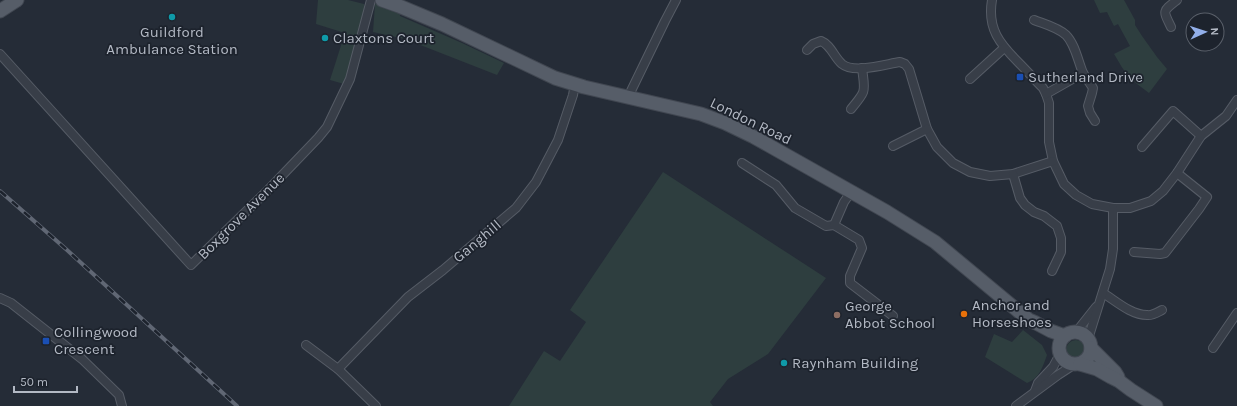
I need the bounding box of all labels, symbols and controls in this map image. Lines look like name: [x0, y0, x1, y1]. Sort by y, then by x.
marker: Guildford Ambulance Station: [167, 12, 177, 22]
north arrow: [1185, 12, 1225, 52]
place label: Guildford Ambulance Station: [106, 23, 238, 58]
text: N: [1208, 27, 1221, 36]
place label: Claxtons Court: [333, 29, 435, 47]
marker: Claxtons Court: [320, 33, 330, 43]
place label: Sutherland Drive: [1028, 68, 1143, 86]
marker: Sutherland Drive: [1015, 72, 1025, 82]
street label: London Road: [707, 94, 795, 148]
street label: Boxgrove Avenue: [194, 169, 288, 263]
street label: Ganghill: [449, 216, 505, 266]
place label: Anchor and Horseshoes: [972, 296, 1052, 331]
place label: George Abbot School: [845, 297, 935, 332]
marker: Anchor and Horseshoes: [959, 309, 969, 319]
marker: George Abbot School: [832, 310, 842, 320]
place label: Collingwood Crescent: [54, 323, 138, 358]
marker: Collingwood Crescent: [41, 336, 51, 346]
place label: Raynham Building: [792, 354, 919, 372]
marker: Raynham Building: [779, 358, 789, 368]
scale bar: [14, 368, 77, 394]
text: 50 m: [20, 375, 48, 389]

